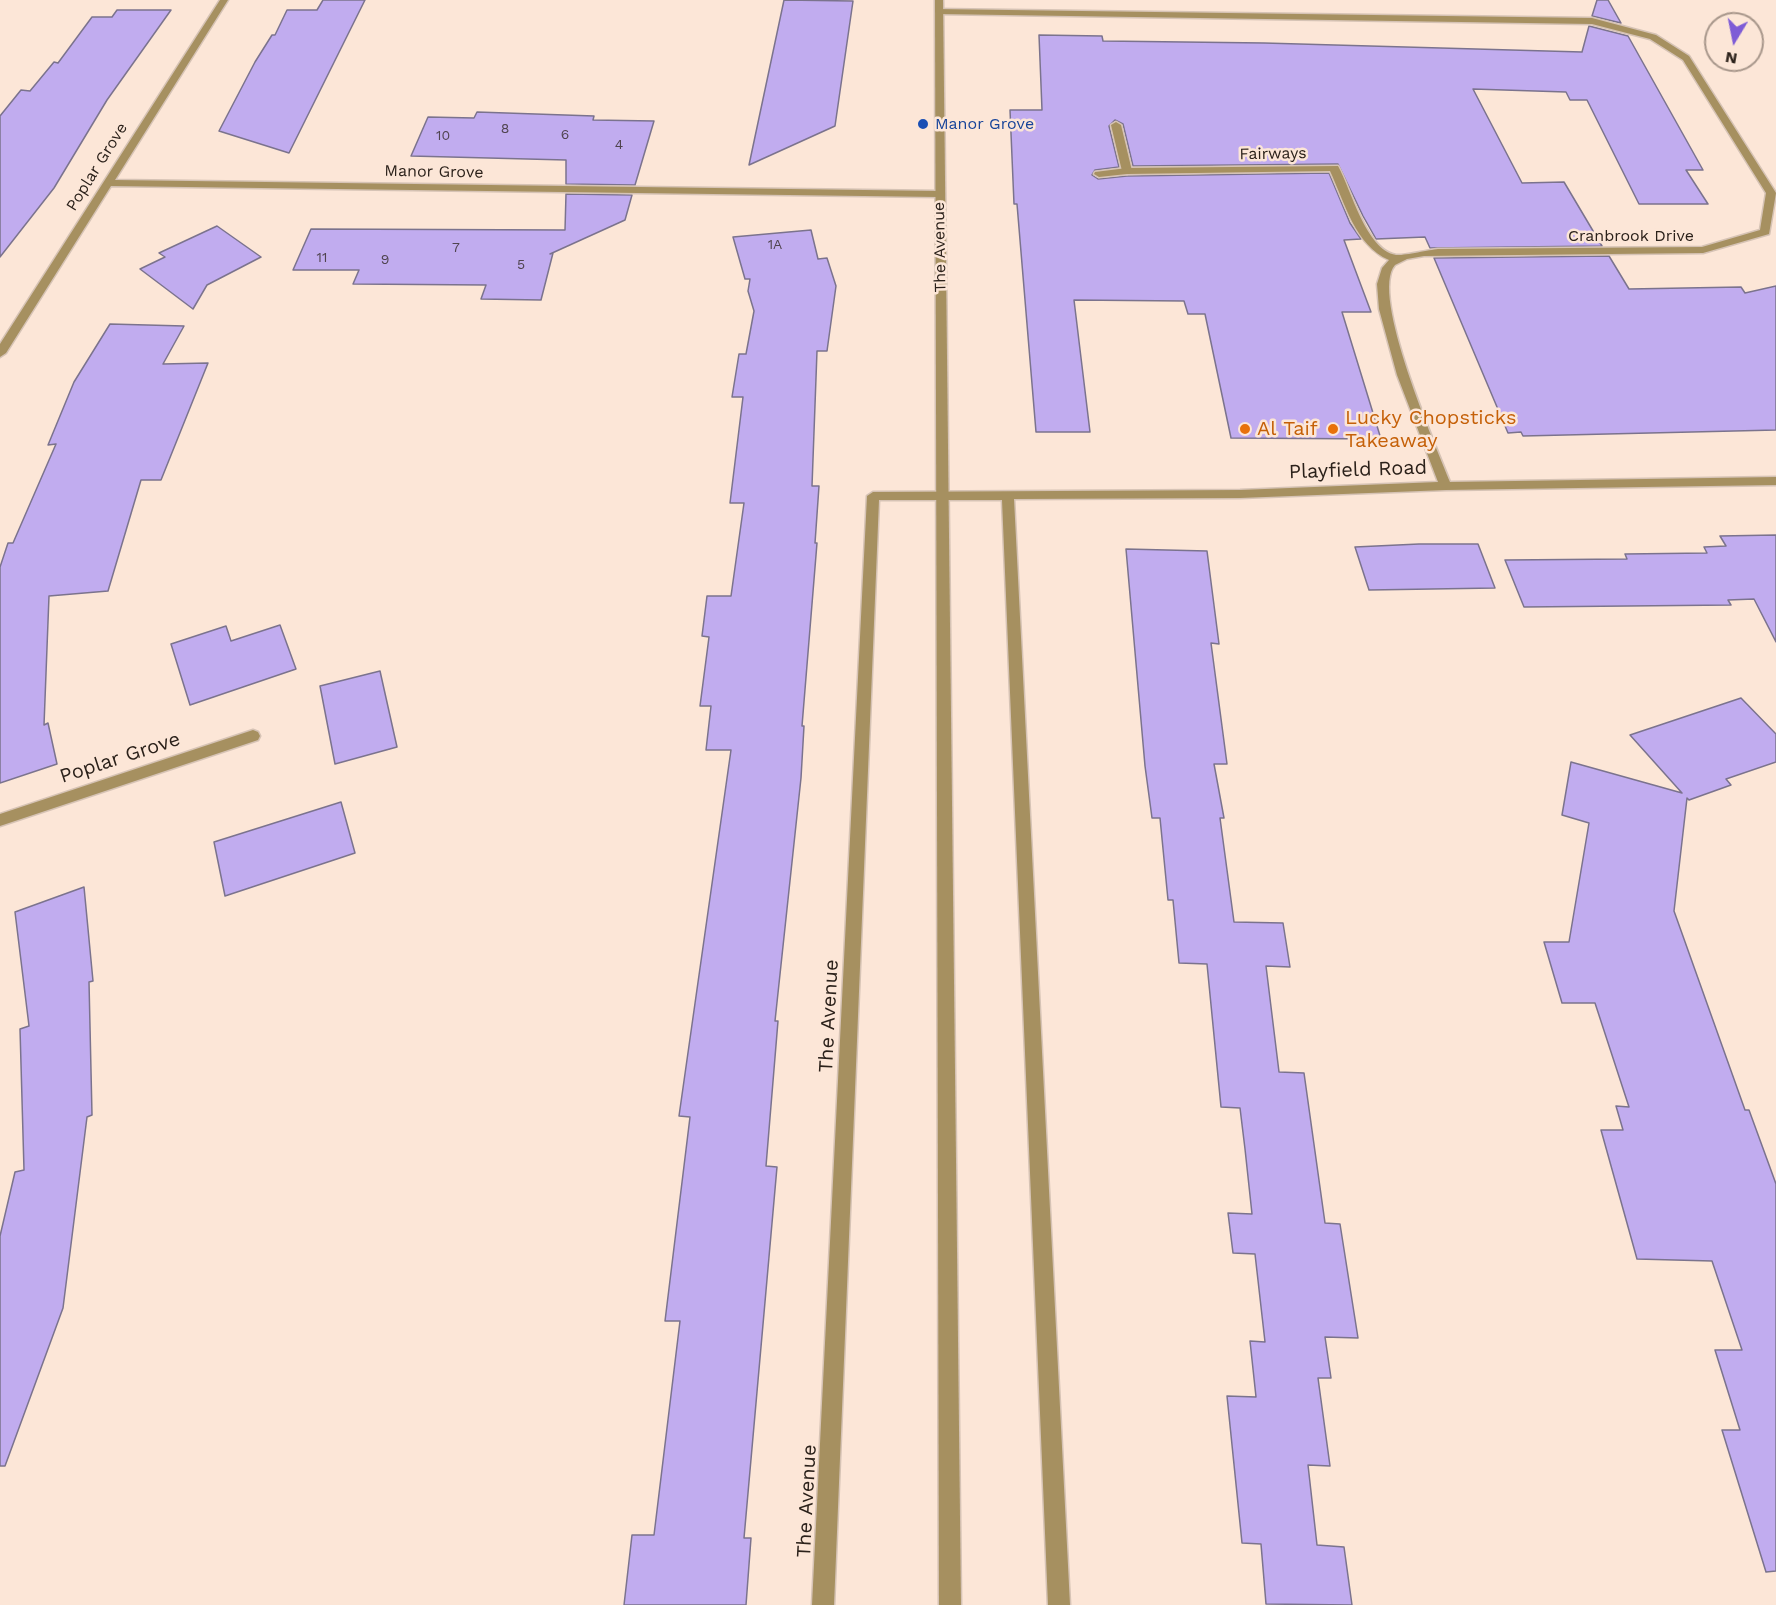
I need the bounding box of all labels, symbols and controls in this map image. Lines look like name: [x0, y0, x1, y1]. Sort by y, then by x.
north arrow: [1704, 12, 1764, 72]
text: N: [1724, 48, 1739, 69]
place label: Manor Grove: [935, 114, 1034, 134]
marker: Manor Grove: [916, 117, 930, 131]
street label: Poplar Grove: [62, 119, 132, 215]
house number: 8: [501, 121, 509, 137]
house number: 6: [561, 127, 569, 143]
house number: 10: [436, 128, 450, 144]
house number: 4: [615, 137, 623, 153]
street label: Fairways: [1239, 144, 1307, 164]
street label: Manor Grove: [384, 162, 484, 182]
street label: The Avenue: [930, 202, 950, 292]
street label: Cranbrook Drive: [1568, 226, 1694, 246]
house number: 1A: [768, 237, 782, 253]
house number: 7: [452, 240, 460, 256]
house number: 11: [317, 250, 327, 266]
house number: 9: [381, 252, 389, 268]
house number: 5: [517, 257, 525, 273]
place label: Lucky Chopsticks Takeaway: [1345, 406, 1516, 453]
place label: Al Taif: [1257, 417, 1318, 441]
marker: Al Taif: [1238, 422, 1252, 436]
marker: Lucky Chopsticks Takeaway: [1326, 422, 1340, 436]
street label: Playfield Road: [1288, 456, 1428, 484]
street label: Poplar Grove: [57, 727, 183, 789]
street label: The Avenue: [814, 959, 844, 1073]
street label: The Avenue: [792, 1444, 822, 1558]

